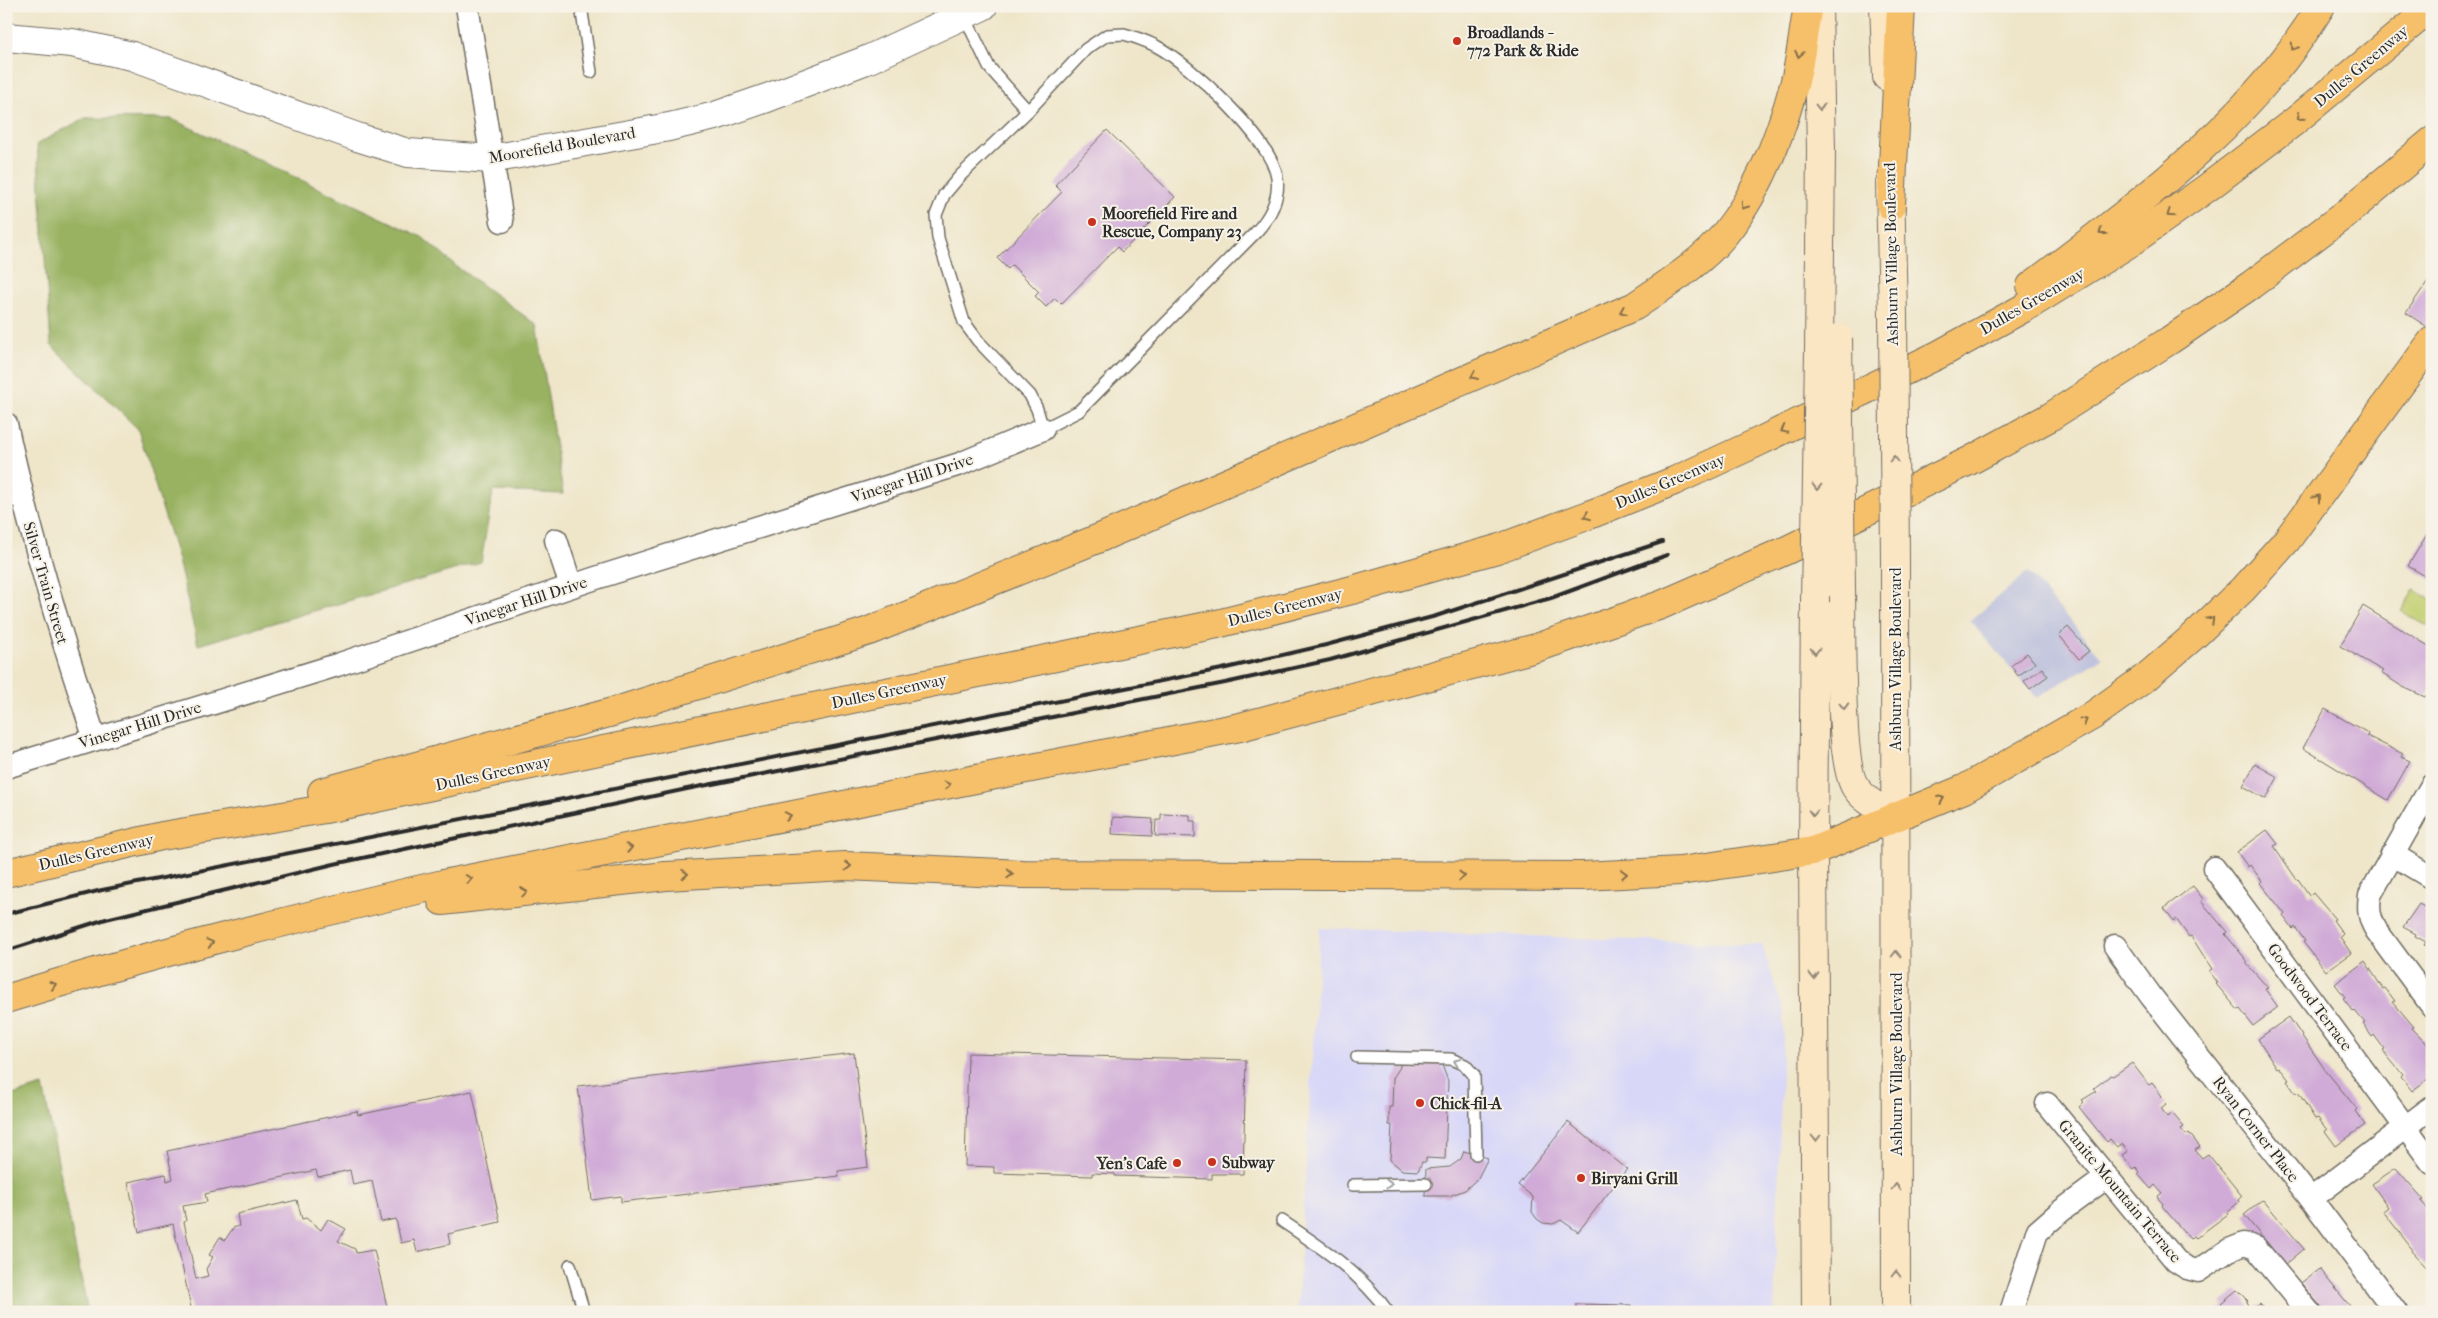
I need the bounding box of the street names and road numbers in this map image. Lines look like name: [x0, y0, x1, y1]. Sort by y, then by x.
street label: Dulles Greenway: [2310, 21, 2412, 111]
street label: Moorefield Boulevard: [487, 123, 637, 167]
street label: Ashburn Village Boulevard: [1880, 162, 1902, 347]
street label: Dulles Greenway: [1976, 263, 2088, 339]
street label: Vinegar Hill Drive: [848, 449, 975, 507]
street label: Dulles Greenway: [1612, 449, 1728, 513]
street label: Silver Train Street: [19, 520, 73, 647]
street label: Ashburn Village Boulevard: [1886, 567, 1905, 752]
street label: Vinegar Hill Drive: [462, 572, 589, 630]
street label: Dulles Greenway: [1226, 583, 1345, 630]
street label: Dulles Greenway: [830, 669, 949, 713]
street label: Vinegar Hill Drive: [75, 697, 204, 753]
street label: Dulles Greenway: [434, 751, 553, 795]
street label: Dulles Greenway: [37, 829, 156, 874]
street label: Goodwood Terrace: [2263, 940, 2357, 1054]
street label: Ashburn Village Boulevard: [1887, 972, 1906, 1157]
street label: Ryan Corner Place: [2209, 1072, 2303, 1186]
street label: Granite Mountain Terrace: [2055, 1116, 2186, 1267]

